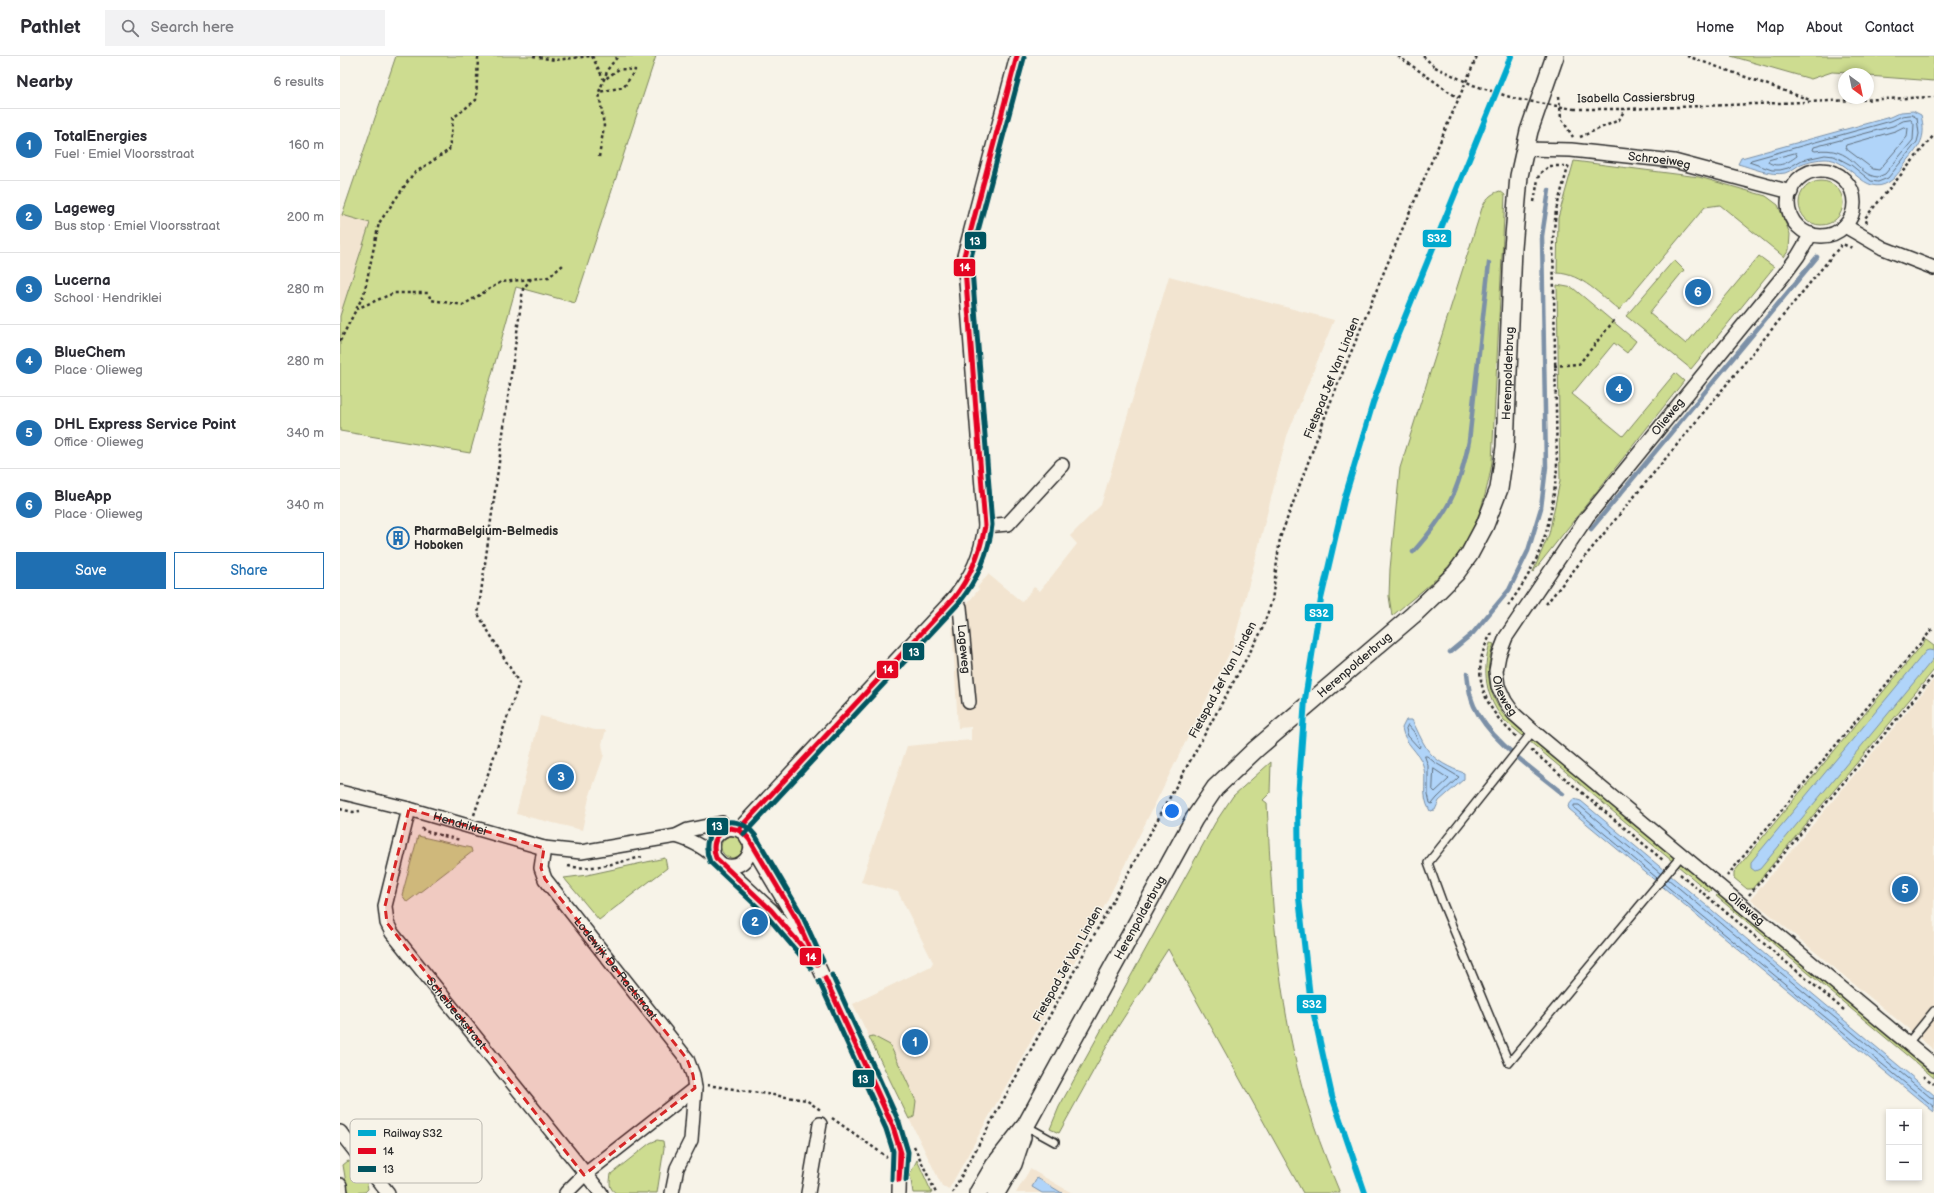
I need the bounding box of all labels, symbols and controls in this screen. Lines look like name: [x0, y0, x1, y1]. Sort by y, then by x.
search box: [105, 10, 385, 46]
text: Pathlet: [20, 16, 81, 39]
icon: search: [119, 17, 141, 39]
text: Search here: [151, 18, 234, 37]
text: Home: [1696, 19, 1734, 36]
text: Map: [1756, 19, 1784, 36]
text: About: [1806, 19, 1843, 36]
text: Contact: [1865, 19, 1914, 36]
north arrow: [1838, 68, 1874, 104]
text: Nearby: [16, 72, 73, 92]
text: 6 results: [274, 74, 324, 90]
street label: Isabella Cassiersbrug: [1577, 89, 1695, 107]
text: TotalEnergies: [54, 127, 147, 146]
text: 1: [26, 137, 32, 153]
text: 160 m: [289, 137, 324, 153]
text: Fuel · Emiel Vloorsstraat: [54, 146, 194, 162]
street label: Schroeiweg: [1627, 149, 1692, 173]
text: Lageweg: [54, 199, 115, 218]
text: 2: [25, 209, 33, 225]
text: 200 m: [287, 209, 324, 225]
text: Bus stop · Emiel Vloorsstraat: [54, 218, 220, 234]
line badge: S32: [1422, 229, 1452, 248]
line badge: 13: [964, 231, 987, 250]
text: S32: [1427, 232, 1447, 245]
text: 13: [969, 235, 981, 248]
line badge: 14: [953, 258, 976, 277]
text: 14: [959, 261, 971, 274]
text: Lucerna: [54, 271, 111, 290]
pin: 6: [1685, 277, 1711, 307]
text: 3: [25, 281, 33, 297]
text: 280 m: [287, 281, 324, 297]
text: School · Hendriklei: [54, 290, 162, 306]
street label: Fietspad Jef Van Linden: [1301, 315, 1363, 441]
street label: Herenpolderbrug: [1499, 326, 1517, 420]
text: BlueChem: [54, 343, 126, 362]
text: 4: [25, 353, 33, 369]
text: 280 m: [287, 353, 324, 369]
text: Place · Olieweg: [54, 362, 143, 378]
pin: 4: [1606, 374, 1632, 404]
street label: Olieweg: [1648, 395, 1688, 439]
text: DHL Express Service Point: [54, 415, 236, 434]
text: 5: [25, 425, 33, 441]
text: 340 m: [286, 425, 324, 441]
text: Office · Olieweg: [54, 434, 144, 450]
text: BlueApp: [54, 487, 112, 506]
text: 6: [25, 497, 33, 513]
text: 340 m: [286, 497, 324, 513]
text: Place · Olieweg: [54, 506, 143, 522]
place label: PharmaBelgium-Belmedis Hoboken: [414, 524, 558, 553]
building icon: PharmaBelgium-Belmedis Hoboken: [385, 525, 411, 551]
button: Save: [16, 552, 166, 589]
button: Share: [174, 552, 324, 589]
line badge: S32: [1304, 603, 1334, 622]
text: S32: [1309, 607, 1329, 620]
street label: Fietspad Jef Van Linden: [1186, 619, 1260, 741]
street label: Lageweg: [954, 624, 974, 674]
street label: Herenpolderbrug: [1314, 629, 1395, 701]
line badge: 13: [902, 642, 925, 661]
text: 13: [908, 646, 920, 659]
line badge: 14: [876, 660, 899, 679]
text: 14: [882, 663, 894, 676]
street label: Olieweg: [1489, 674, 1521, 719]
pin: 3: [548, 762, 574, 792]
your location: [1162, 801, 1182, 821]
street label: Hendriklei: [431, 809, 489, 839]
line badge: 13: [706, 817, 729, 836]
text: 13: [711, 820, 723, 833]
street label: Herenpolderbrug: [1111, 873, 1169, 962]
pin: 5: [1892, 874, 1918, 904]
street label: Olieweg: [1725, 889, 1768, 928]
street label: Fietspad Jef Van Linden: [1030, 903, 1106, 1025]
pin: 2: [742, 907, 768, 937]
street label: Lodewijk De Raetstraat: [571, 914, 661, 1023]
line badge: 14: [799, 947, 822, 966]
text: 14: [805, 951, 817, 964]
street label: Scheibeekstraat: [423, 974, 490, 1052]
line badge: S32: [1296, 994, 1327, 1014]
text: S32: [1302, 998, 1322, 1011]
pin: 1: [902, 1027, 928, 1057]
line badge: 13: [852, 1069, 875, 1088]
text: 13: [857, 1073, 869, 1086]
map controls: [1886, 1109, 1922, 1181]
button: +: [1886, 1109, 1922, 1145]
legend: [350, 1119, 482, 1183]
text: Railway S32: [383, 1127, 443, 1140]
text: 14: [383, 1145, 394, 1158]
button: −: [1886, 1145, 1922, 1181]
text: 13: [383, 1163, 394, 1176]

